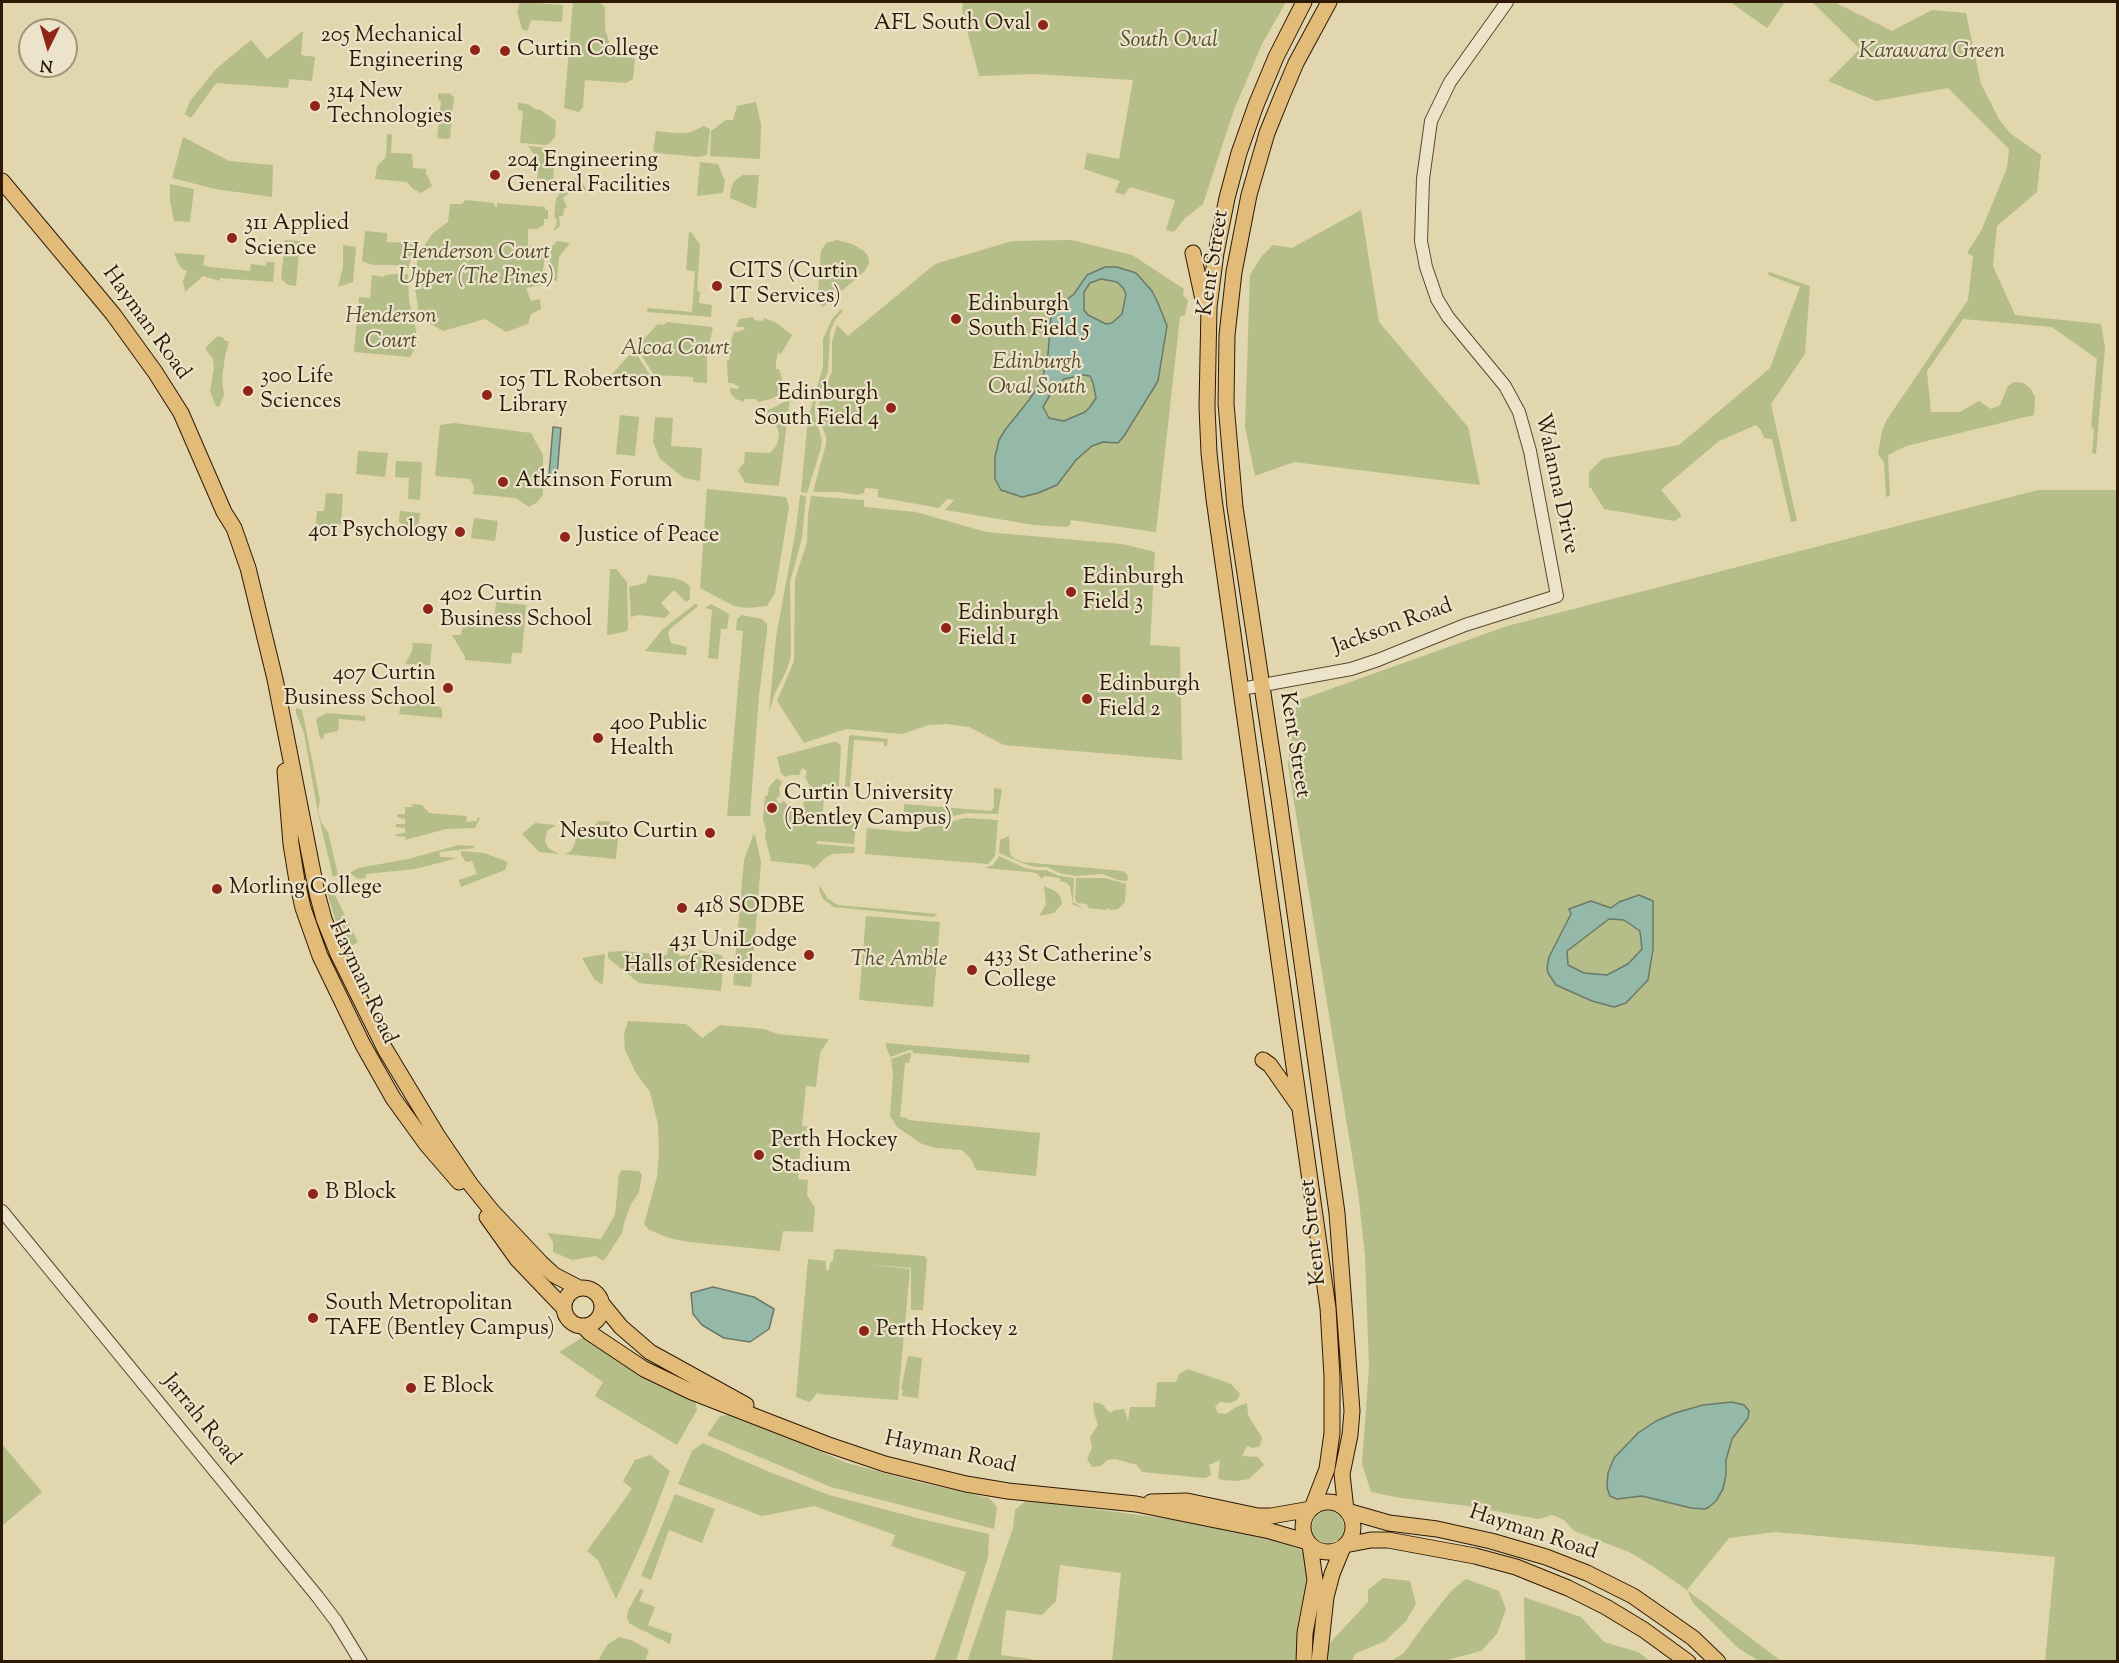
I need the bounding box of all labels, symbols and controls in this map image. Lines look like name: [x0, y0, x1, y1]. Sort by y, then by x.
place label: AFL South Oval: [874, 12, 1031, 38]
north arrow: [18, 18, 78, 78]
marker: AFL South Oval: [1036, 18, 1050, 32]
place label: 205 Mechanical Engineering: [320, 24, 463, 76]
park label: South Oval: [1120, 29, 1218, 55]
place label: Curtin College: [517, 38, 659, 64]
park label: Karawara Green: [1859, 40, 2005, 66]
marker: 205 Mechanical Engineering: [468, 43, 482, 57]
marker: Curtin College: [498, 44, 512, 58]
text: N: [39, 52, 54, 76]
place label: 314 New Technologies: [327, 80, 452, 132]
marker: 314 New Technologies: [308, 99, 322, 113]
place label: 204 Engineering General Facilities: [507, 149, 670, 200]
marker: 204 Engineering General Facilities: [488, 168, 502, 182]
street label: Kent Street: [1194, 208, 1236, 318]
place label: 311 Applied Science: [244, 212, 349, 264]
marker: 311 Applied Science: [225, 231, 239, 245]
park label: Henderson Court Upper (The Pines): [398, 241, 554, 292]
place label: CITS (Curtin IT Services): [729, 260, 858, 312]
street label: Hayman Road: [95, 262, 195, 386]
marker: CITS (Curtin IT Services): [710, 279, 724, 293]
place label: Edinburgh South Field 5: [968, 293, 1090, 344]
park label: Henderson Court: [345, 305, 437, 356]
marker: Edinburgh South Field 5: [949, 312, 963, 326]
park label: Alcoa Court: [620, 337, 730, 363]
park label: Edinburgh Oval South: [988, 351, 1086, 402]
place label: 300 Life Sciences: [260, 365, 341, 416]
place label: 105 TL Robertson Library: [499, 369, 662, 420]
place label: Edinburgh South Field 4: [754, 382, 879, 434]
marker: 300 Life Sciences: [241, 384, 255, 398]
marker: 105 TL Robertson Library: [480, 388, 494, 402]
marker: Edinburgh South Field 4: [884, 401, 898, 415]
street label: Walanna Drive: [1527, 411, 1583, 557]
place label: Atkinson Forum: [515, 469, 673, 495]
marker: Atkinson Forum: [496, 475, 510, 489]
place label: 401 Psychology: [308, 519, 448, 545]
place label: Justice of Peace: [577, 524, 719, 550]
marker: 401 Psychology: [453, 525, 467, 539]
marker: Justice of Peace: [558, 530, 572, 544]
place label: Edinburgh Field 3: [1083, 566, 1184, 618]
place label: 402 Curtin Business School: [440, 583, 592, 634]
marker: Edinburgh Field 3: [1064, 585, 1078, 599]
street label: Jackson Road: [1329, 594, 1457, 662]
marker: 402 Curtin Business School: [421, 602, 435, 616]
place label: Edinburgh Field 1: [958, 602, 1059, 654]
marker: Edinburgh Field 1: [939, 621, 953, 635]
place label: 407 Curtin Business School: [284, 662, 436, 714]
place label: Edinburgh Field 2: [1099, 673, 1200, 724]
marker: 407 Curtin Business School: [441, 681, 455, 695]
street label: Kent Street: [1272, 690, 1314, 800]
marker: Edinburgh Field 2: [1080, 692, 1094, 706]
place label: 400 Public Health: [610, 712, 708, 764]
marker: 400 Public Health: [591, 731, 605, 745]
place label: Curtin University (Bentley Campus): [784, 782, 954, 834]
marker: Curtin University (Bentley Campus): [765, 801, 779, 815]
place label: Nesuto Curtin: [560, 820, 698, 846]
marker: Nesuto Curtin: [703, 826, 717, 840]
place label: Morling College: [229, 876, 382, 902]
marker: Morling College: [210, 882, 224, 896]
place label: 418 SODBE: [694, 895, 805, 921]
marker: 418 SODBE: [675, 901, 689, 915]
street label: Hayman Road: [321, 917, 401, 1049]
place label: 431 UniLodge Halls of Residence: [624, 929, 797, 980]
place label: 433 St Catherine's College: [984, 944, 1152, 996]
marker: 431 UniLodge Halls of Residence: [802, 948, 816, 962]
park label: The Amble: [850, 948, 948, 974]
marker: 433 St Catherine's College: [965, 963, 979, 977]
place label: Perth Hockey Stadium: [771, 1129, 898, 1180]
marker: Perth Hockey Stadium: [752, 1148, 766, 1162]
street label: Kent Street: [1296, 1177, 1334, 1287]
place label: B Block: [325, 1181, 397, 1207]
marker: B Block: [306, 1187, 320, 1201]
place label: South Metropolitan TAFE (Bentley Campus): [325, 1292, 555, 1344]
marker: South Metropolitan TAFE (Bentley Campus): [306, 1311, 320, 1325]
place label: Perth Hockey 2: [876, 1318, 1018, 1344]
marker: Perth Hockey 2: [857, 1324, 871, 1338]
street label: Jarrah Road: [155, 1370, 245, 1472]
place label: E Block: [423, 1375, 494, 1401]
marker: E Block: [404, 1381, 418, 1395]
street label: Hayman Road: [882, 1427, 1018, 1481]
street label: Hayman Road: [1465, 1501, 1601, 1567]

